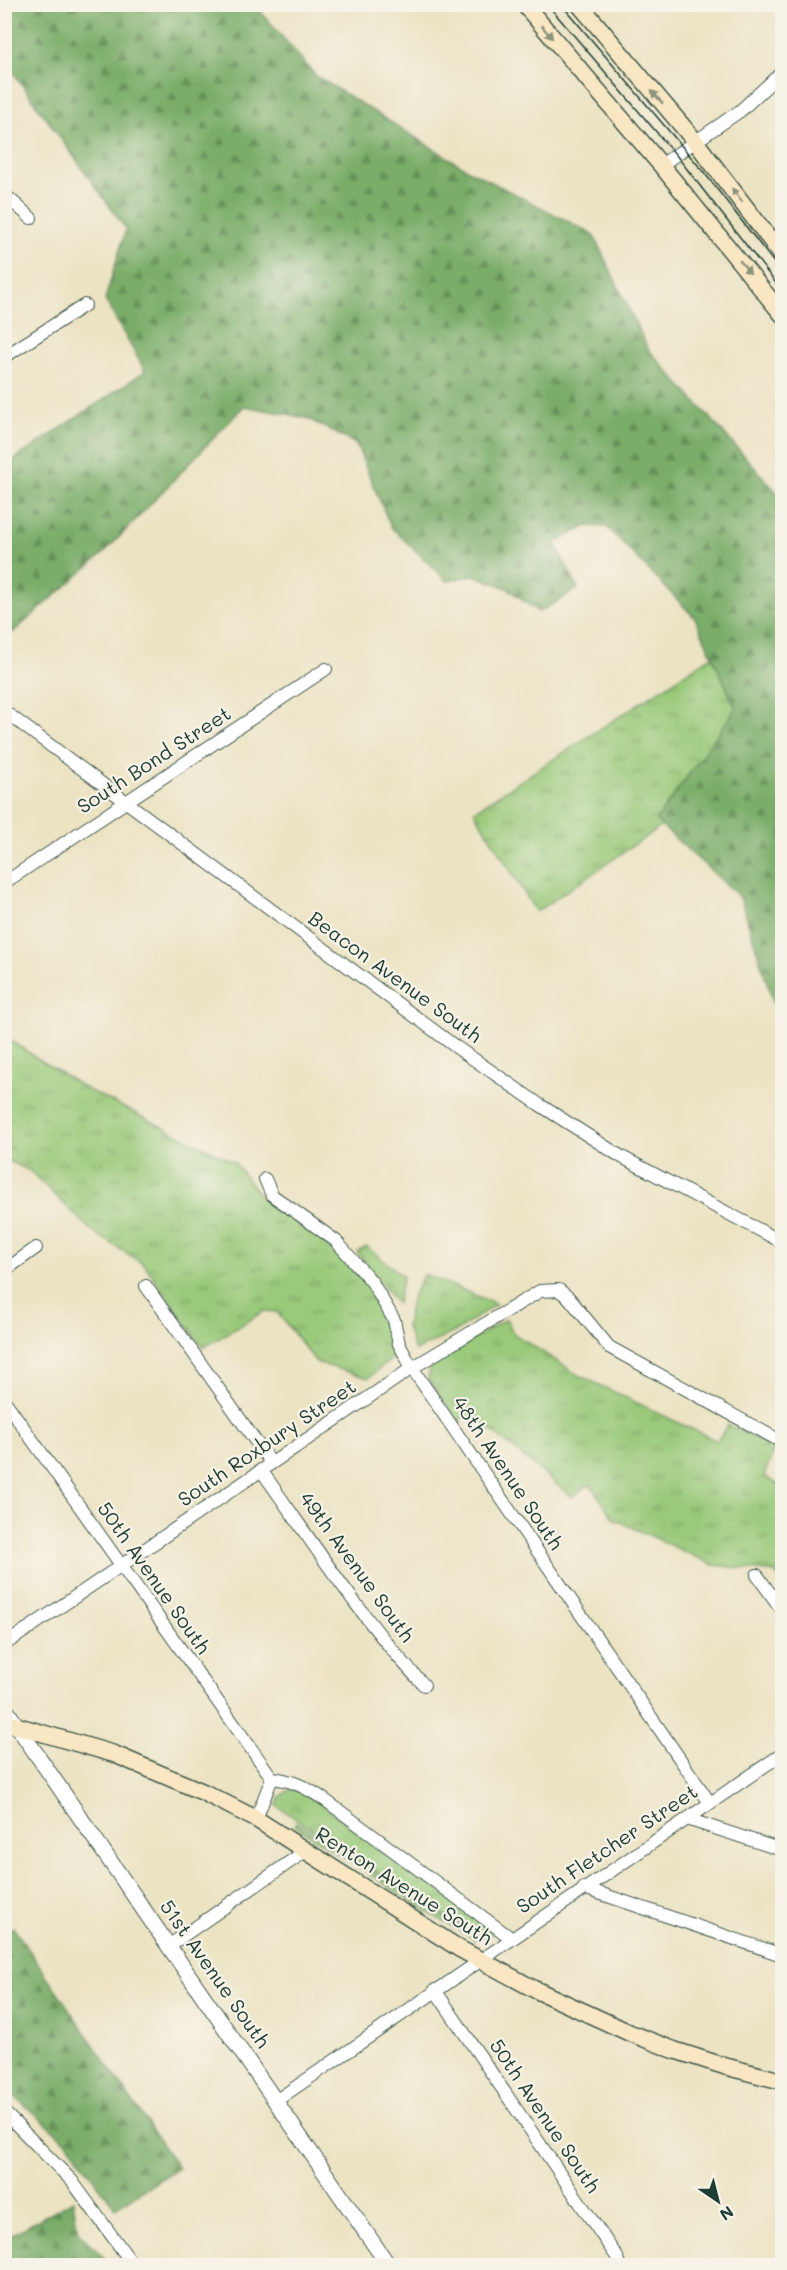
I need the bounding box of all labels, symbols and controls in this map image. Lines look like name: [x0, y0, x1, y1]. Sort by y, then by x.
one-way arrow: [540, 24, 553, 39]
one-way arrow: [651, 90, 664, 105]
one-way arrow: [731, 187, 743, 202]
one-way arrow: [738, 259, 751, 275]
street label: South Bond Street: [71, 700, 235, 819]
street label: Beacon Avenue South: [304, 905, 487, 1048]
street label: South Roxbury Street: [172, 1373, 361, 1512]
street label: 48th Avenue South: [448, 1391, 570, 1554]
street label: 49th Avenue South: [294, 1486, 421, 1647]
street label: 50th Avenue South: [92, 1496, 217, 1659]
street label: South Fletcher Street: [511, 1778, 702, 1919]
street label: Renton Avenue South: [311, 1820, 498, 1950]
street label: 51st Avenue South: [155, 1894, 277, 2053]
street label: 50th Avenue South: [485, 2033, 607, 2197]
north arrow: [688, 2171, 748, 2231]
text: N: [716, 2202, 738, 2226]

